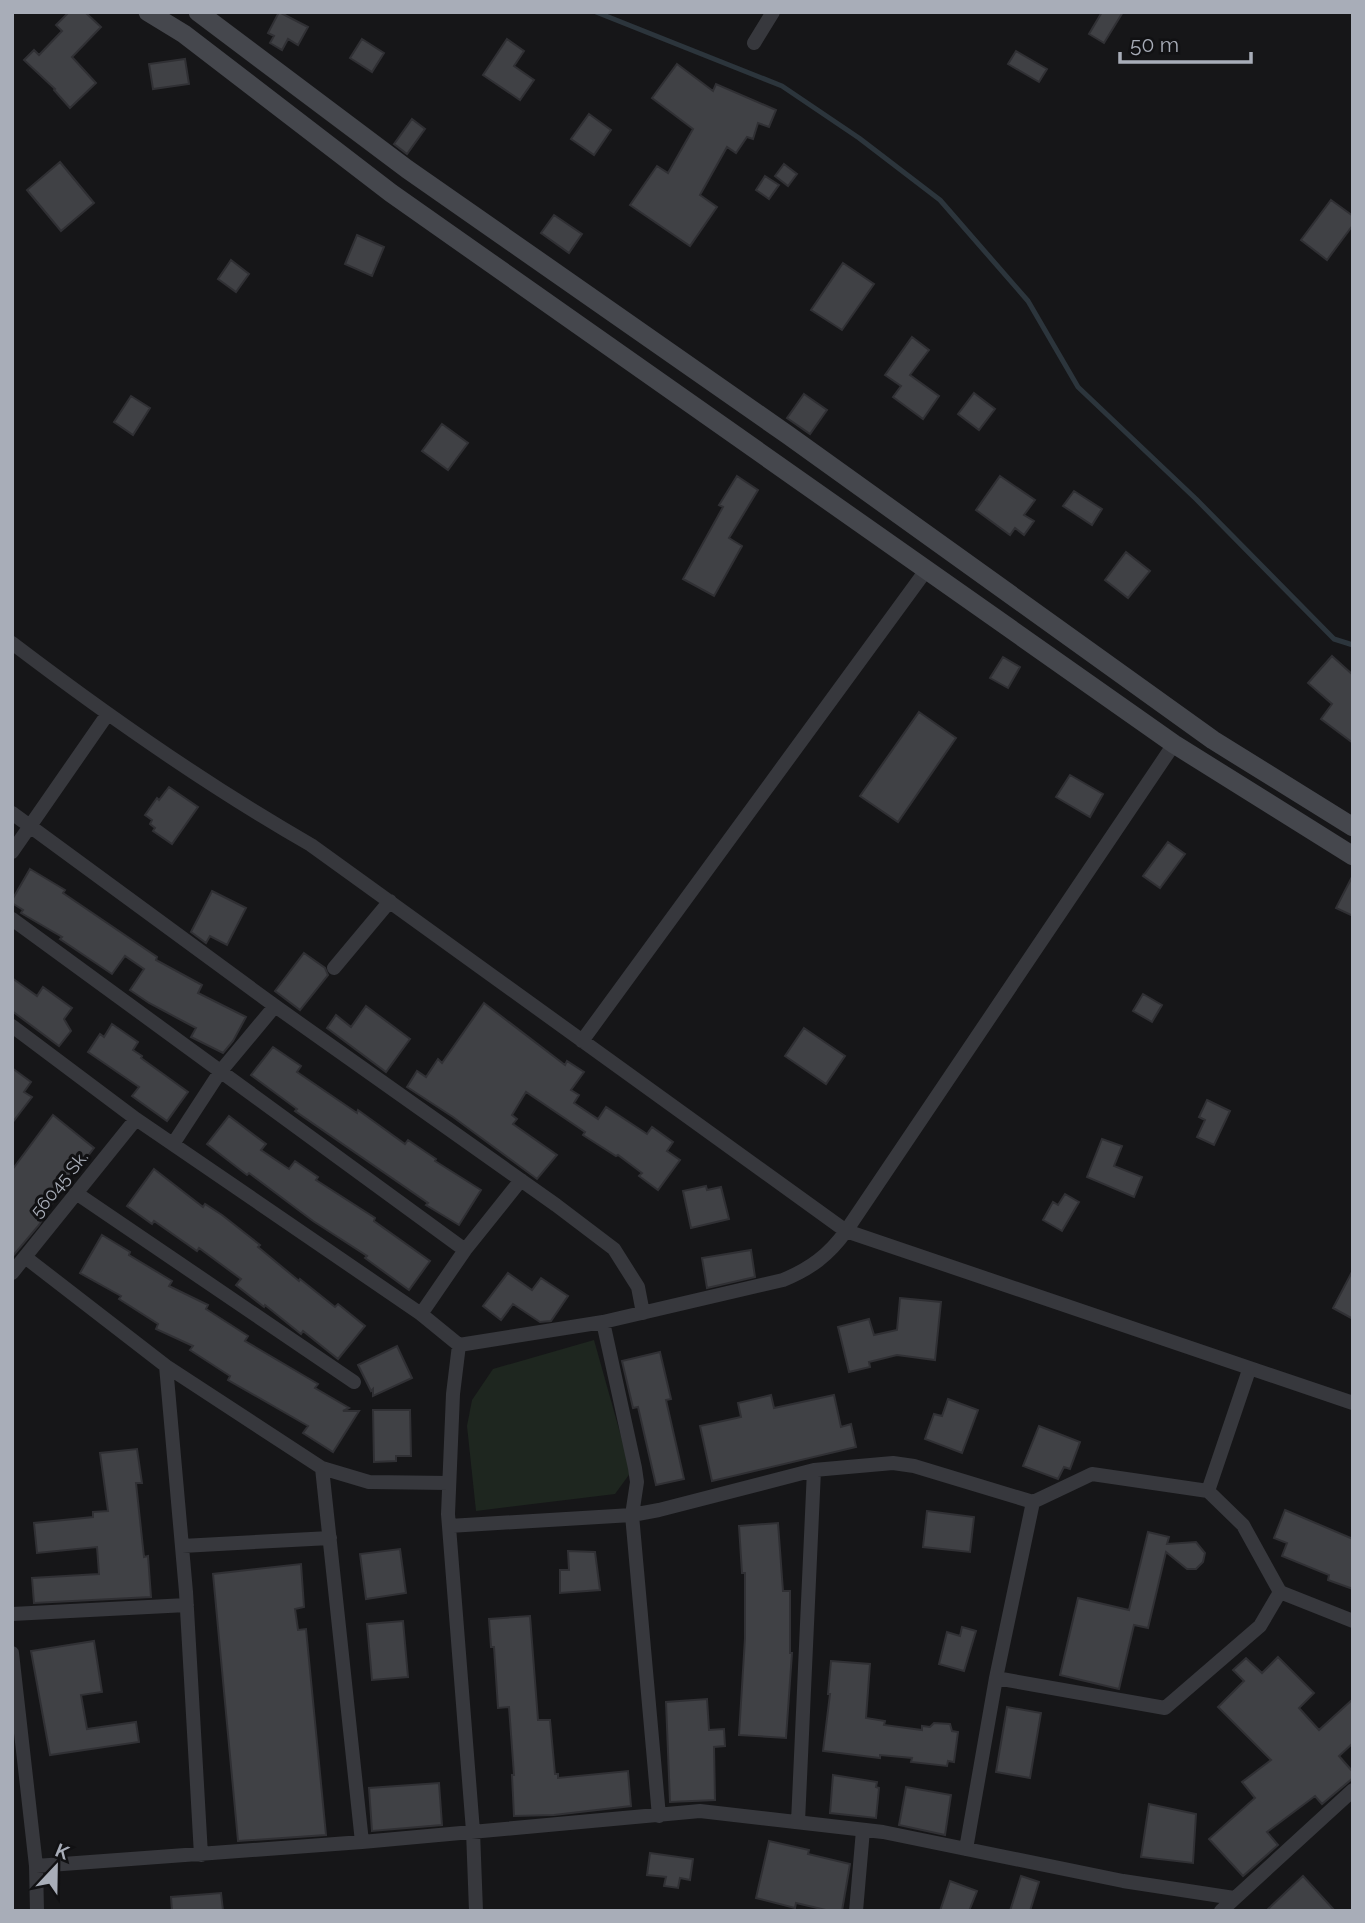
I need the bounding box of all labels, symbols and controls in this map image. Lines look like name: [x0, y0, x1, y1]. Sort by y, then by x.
scale bar: [1120, 21, 1251, 65]
text: 50 m: [1130, 32, 1179, 57]
street label: 56045 Sk.: [26, 1146, 92, 1222]
north arrow: [21, 1832, 91, 1902]
text: K: [52, 1839, 73, 1864]

